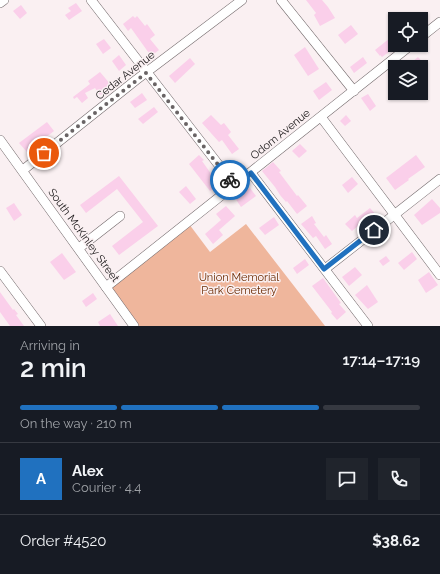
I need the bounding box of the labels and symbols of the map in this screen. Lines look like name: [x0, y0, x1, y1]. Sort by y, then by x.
street label: Cedar Avenue: [93, 48, 158, 103]
street label: Odom Avenue: [248, 106, 313, 162]
pin: [27, 136, 61, 170]
courier: [210, 160, 250, 200]
street label: South McKinley Street: [45, 186, 122, 285]
pin: [357, 213, 391, 247]
park label: Union Memorial Park Cemetery: [199, 271, 279, 297]

